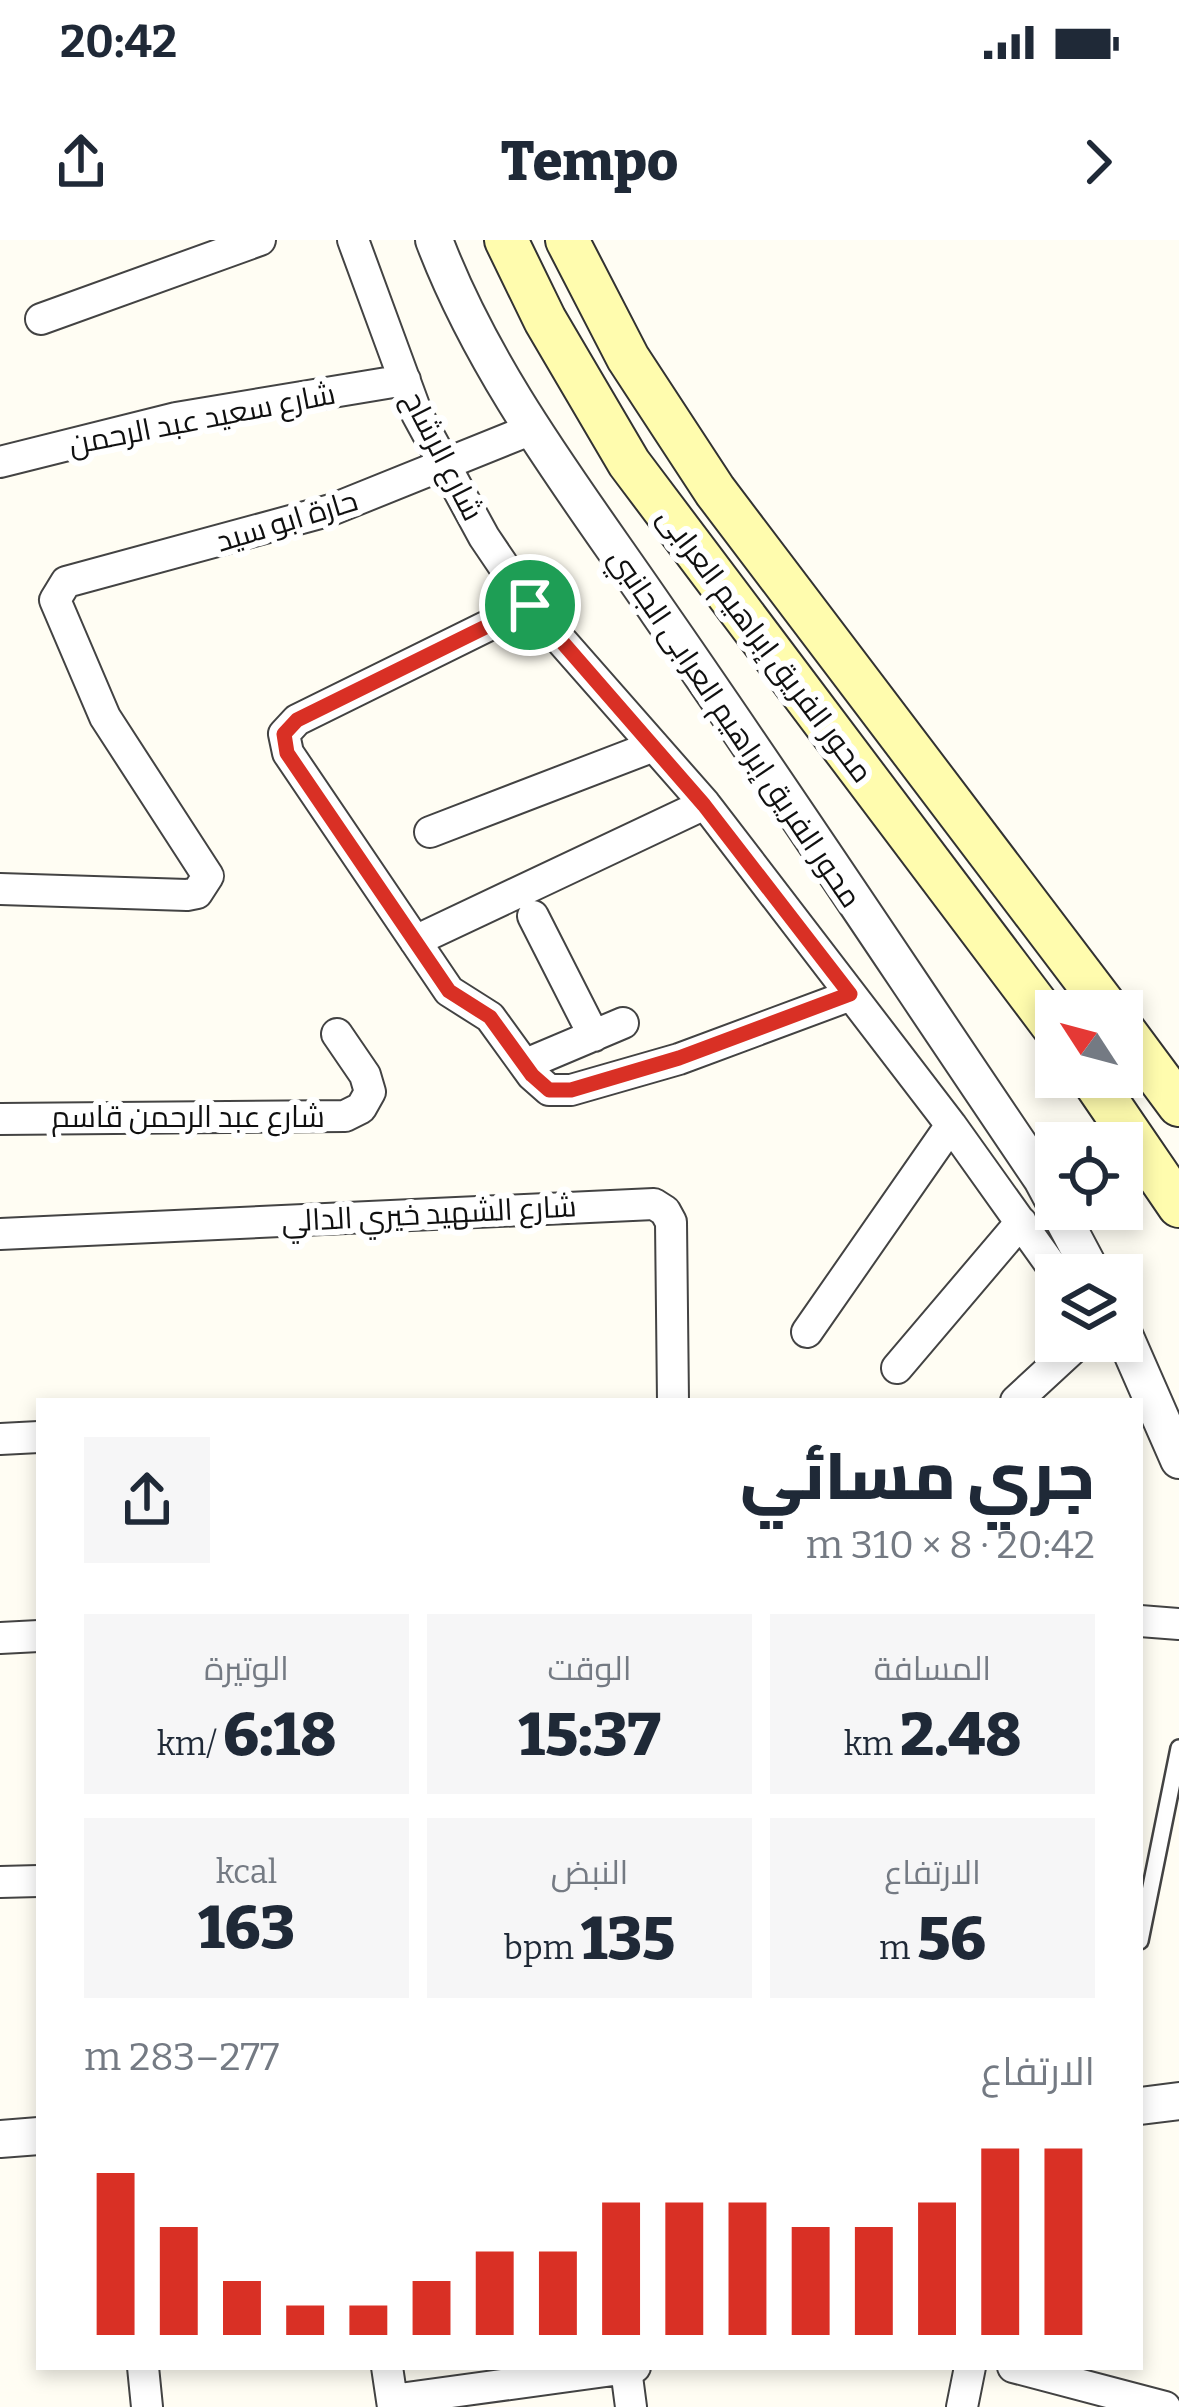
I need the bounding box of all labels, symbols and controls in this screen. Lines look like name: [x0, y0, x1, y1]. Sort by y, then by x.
text: 20:42: [60, 15, 177, 69]
icon: share: [48, 129, 114, 195]
icon: forward: [1065, 129, 1131, 195]
text: Tempo: [501, 130, 678, 194]
street label: شارع سعيد عبد الرحمن: [66, 376, 339, 464]
street label: شارع الرشاح: [393, 385, 491, 528]
street label: حارة ابو سيد: [212, 482, 362, 560]
street label: محور الفريق إبراهيم العرابى: [648, 500, 880, 791]
street label: محور الفريق إبراهيم العرابى الجانبي: [597, 542, 869, 917]
pin: [479, 554, 581, 656]
icon: arrive: [497, 572, 563, 638]
north arrow: [1035, 990, 1143, 1098]
map controls: [1035, 990, 1143, 1362]
street label: شارع عبد الرحمن قاسم: [51, 1099, 325, 1137]
button: locate: [1035, 1122, 1143, 1230]
street label: شارع الشهيد خيري الدالي: [281, 1188, 578, 1245]
button: layers: [1035, 1254, 1143, 1362]
button: share: [84, 1437, 210, 1563]
text: جري مسائي: [740, 1437, 1095, 1516]
text: 20:42 · 8 × 310 m: [806, 1522, 1095, 1568]
text: الوتيرة: [204, 1649, 289, 1689]
text: الوقت: [547, 1649, 632, 1689]
text: المسافة: [874, 1649, 991, 1689]
text: 6:18: [223, 1699, 336, 1771]
text: 15:37: [518, 1699, 661, 1771]
text: 2.48: [900, 1699, 1021, 1771]
text: /km: [157, 1724, 223, 1764]
text: km: [844, 1724, 900, 1764]
text: kcal: [216, 1852, 277, 1892]
text: النبض: [551, 1853, 628, 1893]
text: الارتفاع: [884, 1853, 981, 1893]
text: 163: [198, 1892, 295, 1964]
text: 135: [581, 1903, 675, 1975]
text: 56: [917, 1903, 986, 1975]
text: bpm: [504, 1928, 581, 1968]
text: m: [879, 1928, 917, 1968]
text: 277–283 m: [84, 2034, 279, 2080]
text: الارتفاع: [981, 2049, 1095, 2095]

